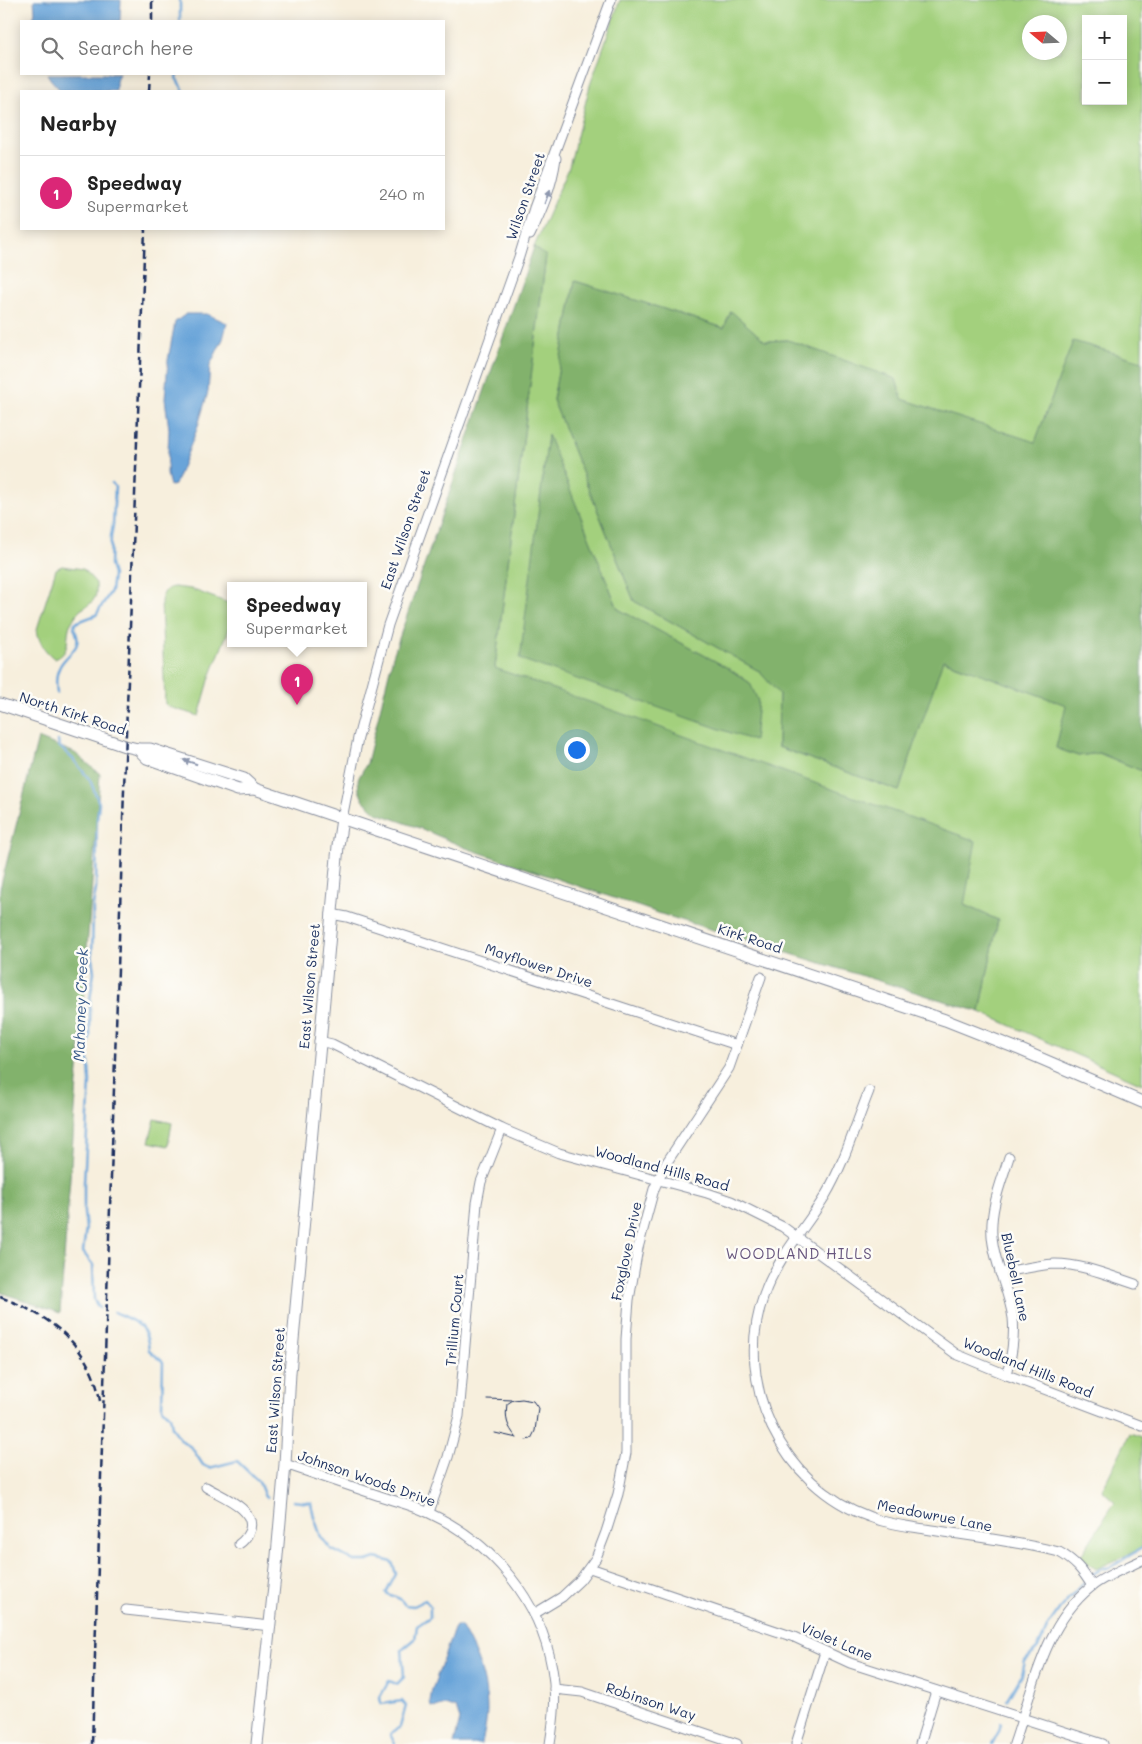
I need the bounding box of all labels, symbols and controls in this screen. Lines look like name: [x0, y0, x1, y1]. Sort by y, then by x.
north arrow: [1022, 15, 1067, 60]
map controls: [1082, 15, 1127, 105]
button: +: [1082, 15, 1127, 60]
search box: [20, 20, 445, 75]
icon: search: [38, 34, 66, 62]
text: Search here: [78, 35, 194, 60]
button: −: [1082, 60, 1127, 105]
text: Nearby: [40, 109, 117, 136]
street label: Wilson Street: [501, 149, 549, 243]
text: Speedway: [87, 170, 182, 195]
text: 1: [52, 183, 60, 204]
text: 240 m: [379, 183, 425, 204]
one-way arrow: [544, 190, 551, 205]
text: Supermarket: [87, 195, 189, 216]
street label: East Wilson Street: [375, 466, 435, 592]
popup: [227, 582, 367, 647]
text: Speedway: [246, 592, 341, 617]
text: Supermarket: [246, 617, 348, 638]
pin: 1: [281, 664, 313, 705]
street label: North Kirk Road: [17, 687, 129, 739]
your location: [564, 737, 590, 763]
one-way arrow: [182, 757, 197, 765]
street label: Kirk Road: [715, 919, 785, 957]
street label: East Wilson Street: [294, 922, 324, 1050]
street label: Mayflower Drive: [483, 939, 595, 991]
water label: Mahoney Creek: [68, 947, 92, 1062]
street label: Woodland Hills Road: [593, 1141, 732, 1195]
street label: Foxglove Drive: [606, 1200, 646, 1302]
street label: Bluebell Lane: [997, 1231, 1035, 1323]
district label: WOODLAND HILLS: [725, 1243, 873, 1263]
street label: Trillium Court: [440, 1273, 468, 1367]
street label: East Wilson Street: [261, 1326, 289, 1454]
street label: Woodland Hills Road: [960, 1332, 1096, 1402]
street label: Johnson Woods Drive: [295, 1445, 439, 1511]
street label: Meadowrue Lane: [876, 1495, 994, 1535]
street label: Violet Lane: [798, 1617, 876, 1665]
street label: Robinson Way: [603, 1677, 699, 1725]

